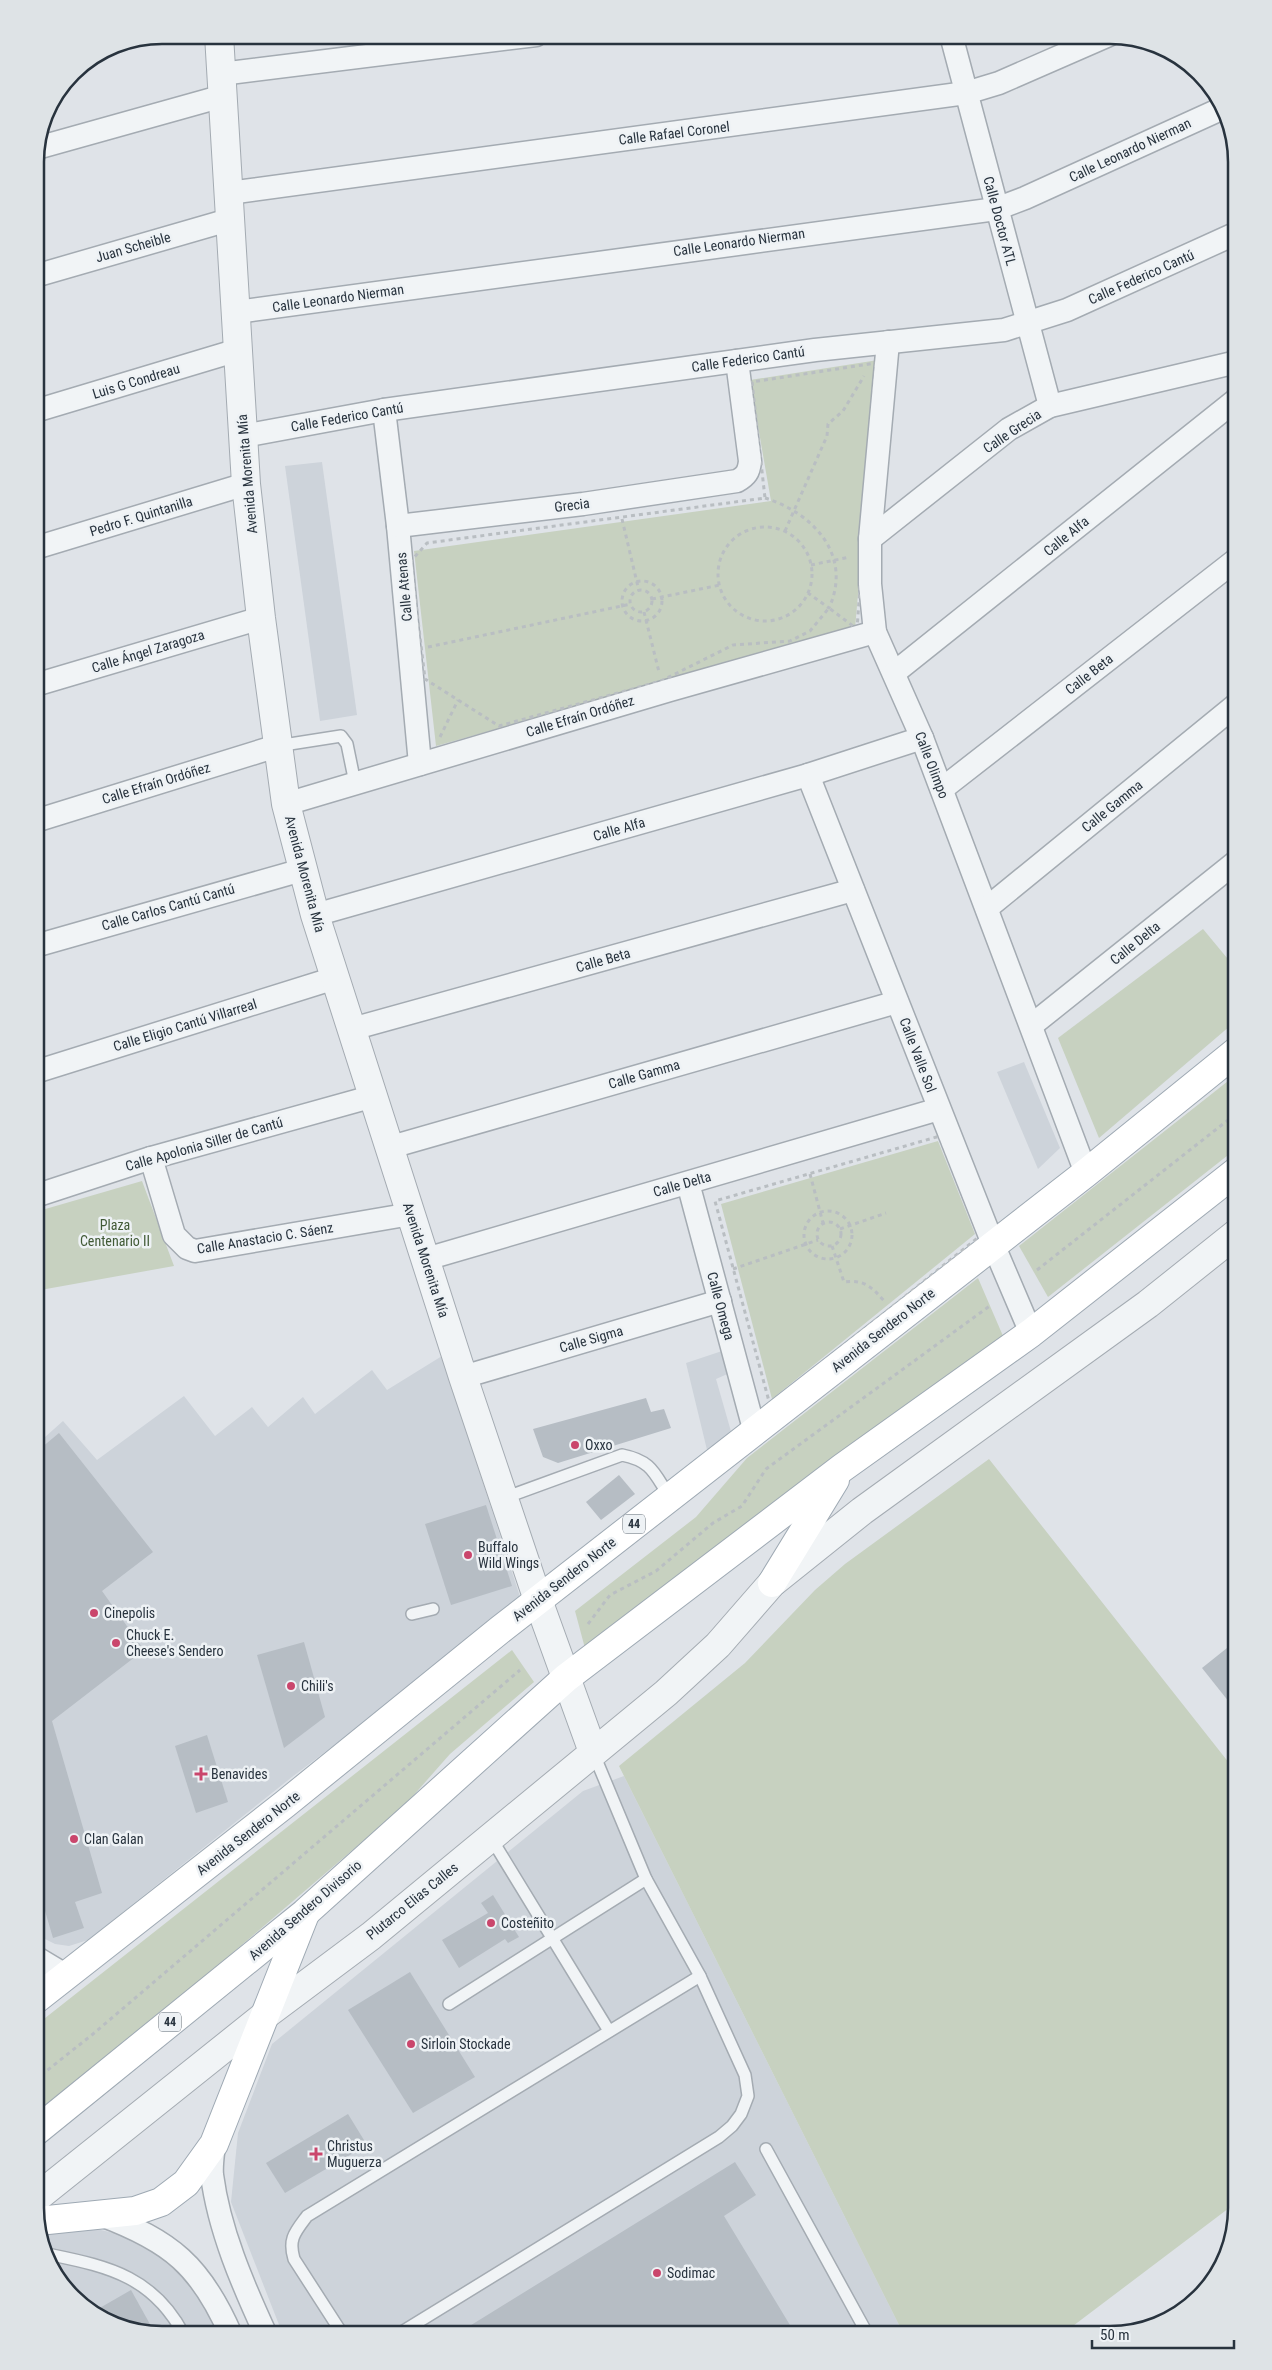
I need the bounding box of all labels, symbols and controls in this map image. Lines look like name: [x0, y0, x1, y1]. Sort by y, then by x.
street label: Calle Leonardo Nierman: [1067, 115, 1193, 185]
street label: Calle Rafael Coronel: [618, 118, 730, 148]
street label: Calle Doctor ATL: [980, 175, 1020, 268]
street label: Calle Leonardo Nierman: [672, 225, 806, 259]
street label: Juan Scheible: [94, 229, 173, 265]
street label: Calle Federico Cantú: [1086, 247, 1196, 307]
street label: Calle Leonardo Nierman: [271, 281, 405, 315]
street label: Calle Federico Cantú: [690, 343, 806, 375]
street label: Luis G Condreau: [90, 360, 182, 402]
street label: Calle Federico Cantú: [289, 399, 405, 435]
street label: Calle Grecia: [980, 406, 1044, 456]
street label: Avenida Morenita Mía: [234, 414, 260, 534]
street label: Pedro F. Quintanilla: [88, 493, 194, 539]
street label: Grecia: [553, 495, 591, 515]
street label: Calle Alfa: [1040, 513, 1092, 559]
street label: Calle Atenas: [393, 552, 415, 622]
street label: Calle Ángel Zaragoza: [89, 625, 206, 676]
street label: Calle Beta: [1062, 650, 1116, 698]
street label: Calle Efraín Ordóñez: [524, 692, 636, 740]
street label: Calle Olimpo: [912, 729, 952, 801]
street label: Calle Efraín Ordóñez: [100, 759, 212, 807]
street label: Calle Gamma: [1078, 777, 1146, 835]
street label: Avenida Morenita Mía: [282, 814, 328, 934]
street label: Calle Alfa: [591, 814, 647, 844]
street label: Calle Carlos Cantú Cantú: [100, 880, 236, 934]
street label: Calle Delta: [1107, 918, 1163, 968]
street label: Calle Beta: [574, 945, 632, 975]
street label: Calle Eligio Cantú Villarreal: [111, 996, 259, 1054]
street label: Calle Valle Sol: [896, 1015, 940, 1095]
street label: Calle Gamma: [606, 1056, 682, 1092]
street label: Calle Apolonia Siller de Cantú: [123, 1114, 285, 1174]
street label: Calle Delta: [651, 1168, 713, 1200]
street label: Avenida Morenita Mía: [400, 1200, 452, 1320]
park label: Plaza Centenario II: [80, 1217, 150, 1249]
street label: Calle Anastacio C. Sáenz: [196, 1219, 334, 1257]
street label: Calle Omega: [704, 1270, 738, 1342]
street label: Avenida Sendero Norte: [828, 1284, 938, 1375]
street label: Calle Sigma: [557, 1322, 625, 1356]
place label: Oxxo: [585, 1437, 613, 1453]
marker: Oxxo: [569, 1439, 581, 1451]
road number: 44: [623, 1515, 645, 1534]
street label: Avenida Sendero Norte: [509, 1533, 619, 1624]
place label: Buffalo Wild Wings: [478, 1539, 539, 1571]
marker: Buffalo Wild Wings: [462, 1549, 474, 1561]
place label: Cinepolis: [104, 1605, 155, 1621]
marker: Cinepolis: [88, 1607, 100, 1619]
place label: Chuck E. Cheese's Sendero: [126, 1627, 223, 1659]
marker: Chuck E. Cheese's Sendero: [110, 1637, 122, 1649]
place label: Chili's: [301, 1678, 334, 1694]
marker: Chili's: [285, 1680, 297, 1692]
place label: Benavides: [211, 1766, 268, 1782]
marker: Benavides: [195, 1768, 207, 1780]
street label: Avenida Sendero Norte: [193, 1787, 303, 1878]
place label: Clan Galan: [84, 1831, 144, 1847]
marker: Clan Galan: [68, 1833, 80, 1845]
street label: Avenida Sendero Divisorio: [245, 1857, 365, 1963]
street label: Plutarco Elias Calles: [363, 1859, 461, 1943]
place label: Costeñito: [501, 1915, 554, 1931]
marker: Costeñito: [485, 1917, 497, 1929]
road number: 44: [159, 2012, 181, 2031]
place label: Sirloin Stockade: [421, 2036, 511, 2052]
marker: Sirloin Stockade: [405, 2038, 417, 2050]
place label: Christus Muguerza: [327, 2138, 382, 2170]
marker: Christus Muguerza: [309, 2147, 323, 2161]
place label: Sodimac: [667, 2265, 715, 2281]
marker: Sodimac: [651, 2267, 663, 2279]
scale bar: [1092, 2318, 1234, 2350]
text: 50 m: [1100, 2326, 1130, 2344]

